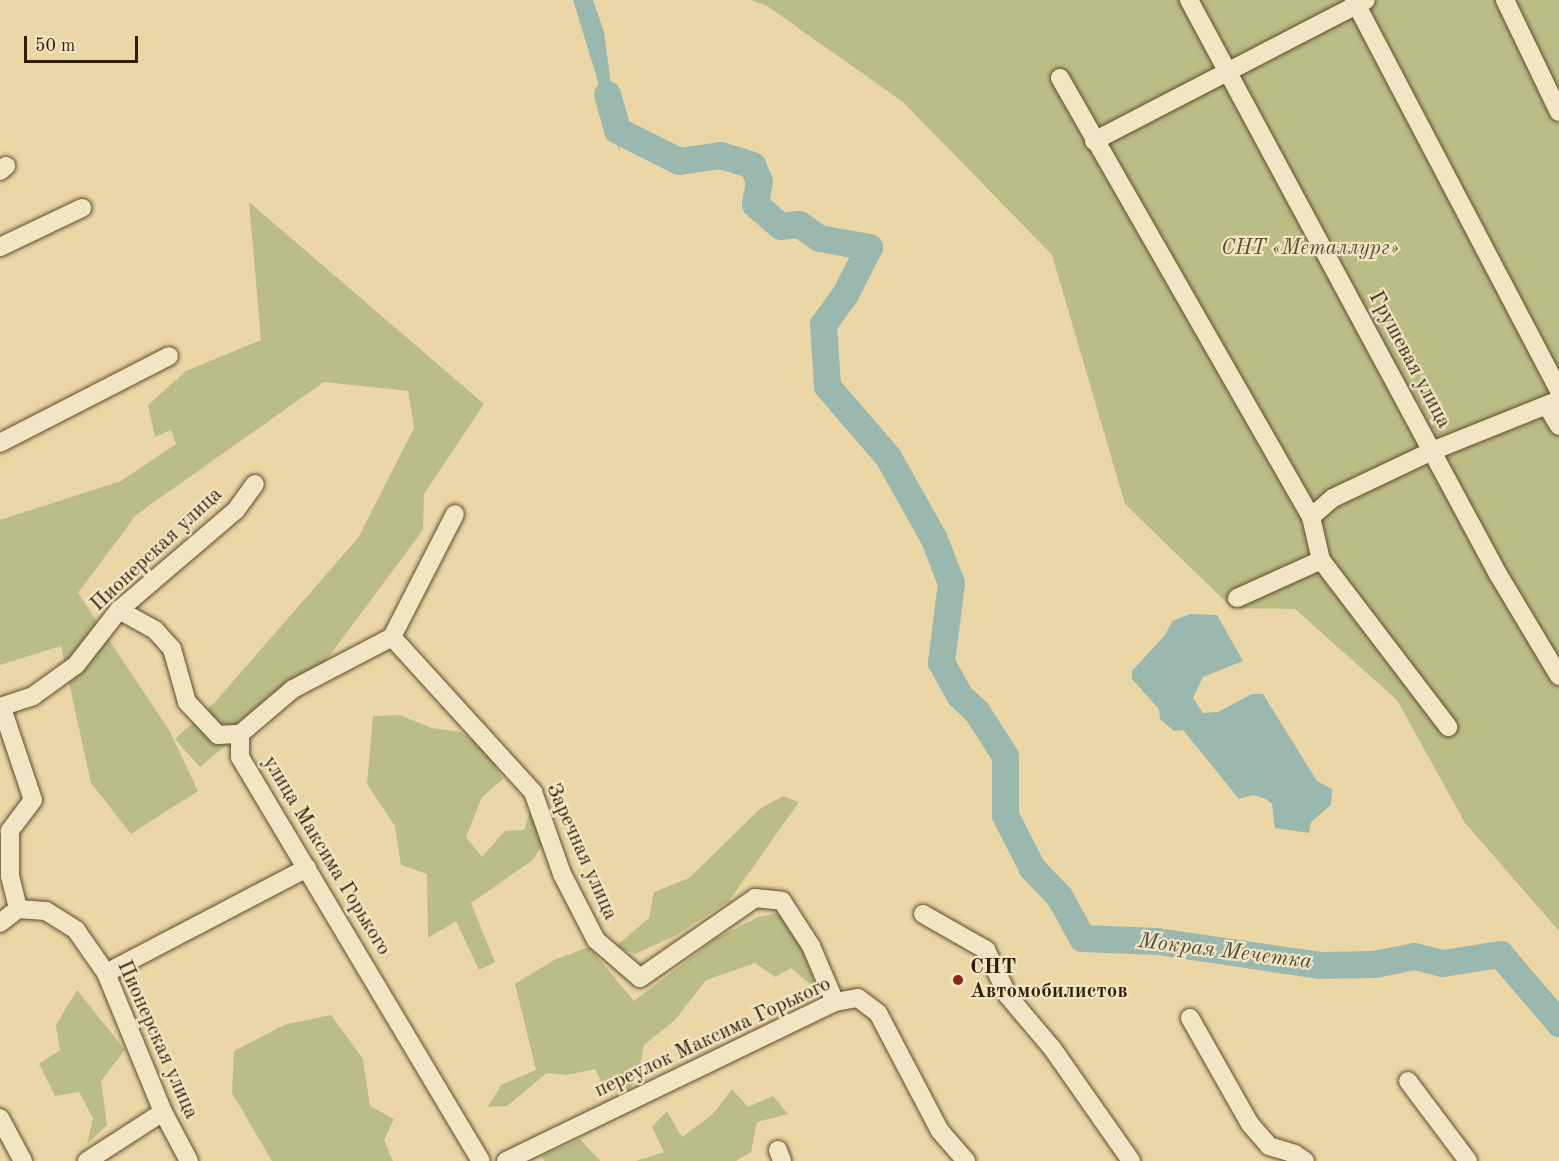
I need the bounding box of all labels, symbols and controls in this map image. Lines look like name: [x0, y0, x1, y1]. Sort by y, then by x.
scale bar: [27, 24, 141, 62]
text: 50 m: [35, 37, 75, 55]
park label: СНТ «Металлург»: [1221, 236, 1399, 262]
street label: Грушевая улица: [1362, 287, 1456, 433]
street label: Пионерская улица: [86, 483, 228, 617]
street label: улица Максима Горького: [256, 752, 396, 960]
street label: Заречная улица: [540, 780, 622, 924]
water label: Мокрая Мечетка: [1137, 928, 1313, 976]
place label: СНТ Автомобилистов: [970, 955, 1128, 1005]
street label: Пионерская улица: [111, 957, 203, 1123]
street label: переулок Максима Горького: [591, 972, 835, 1104]
marker: СНТ Автомобилистов: [951, 973, 965, 987]

